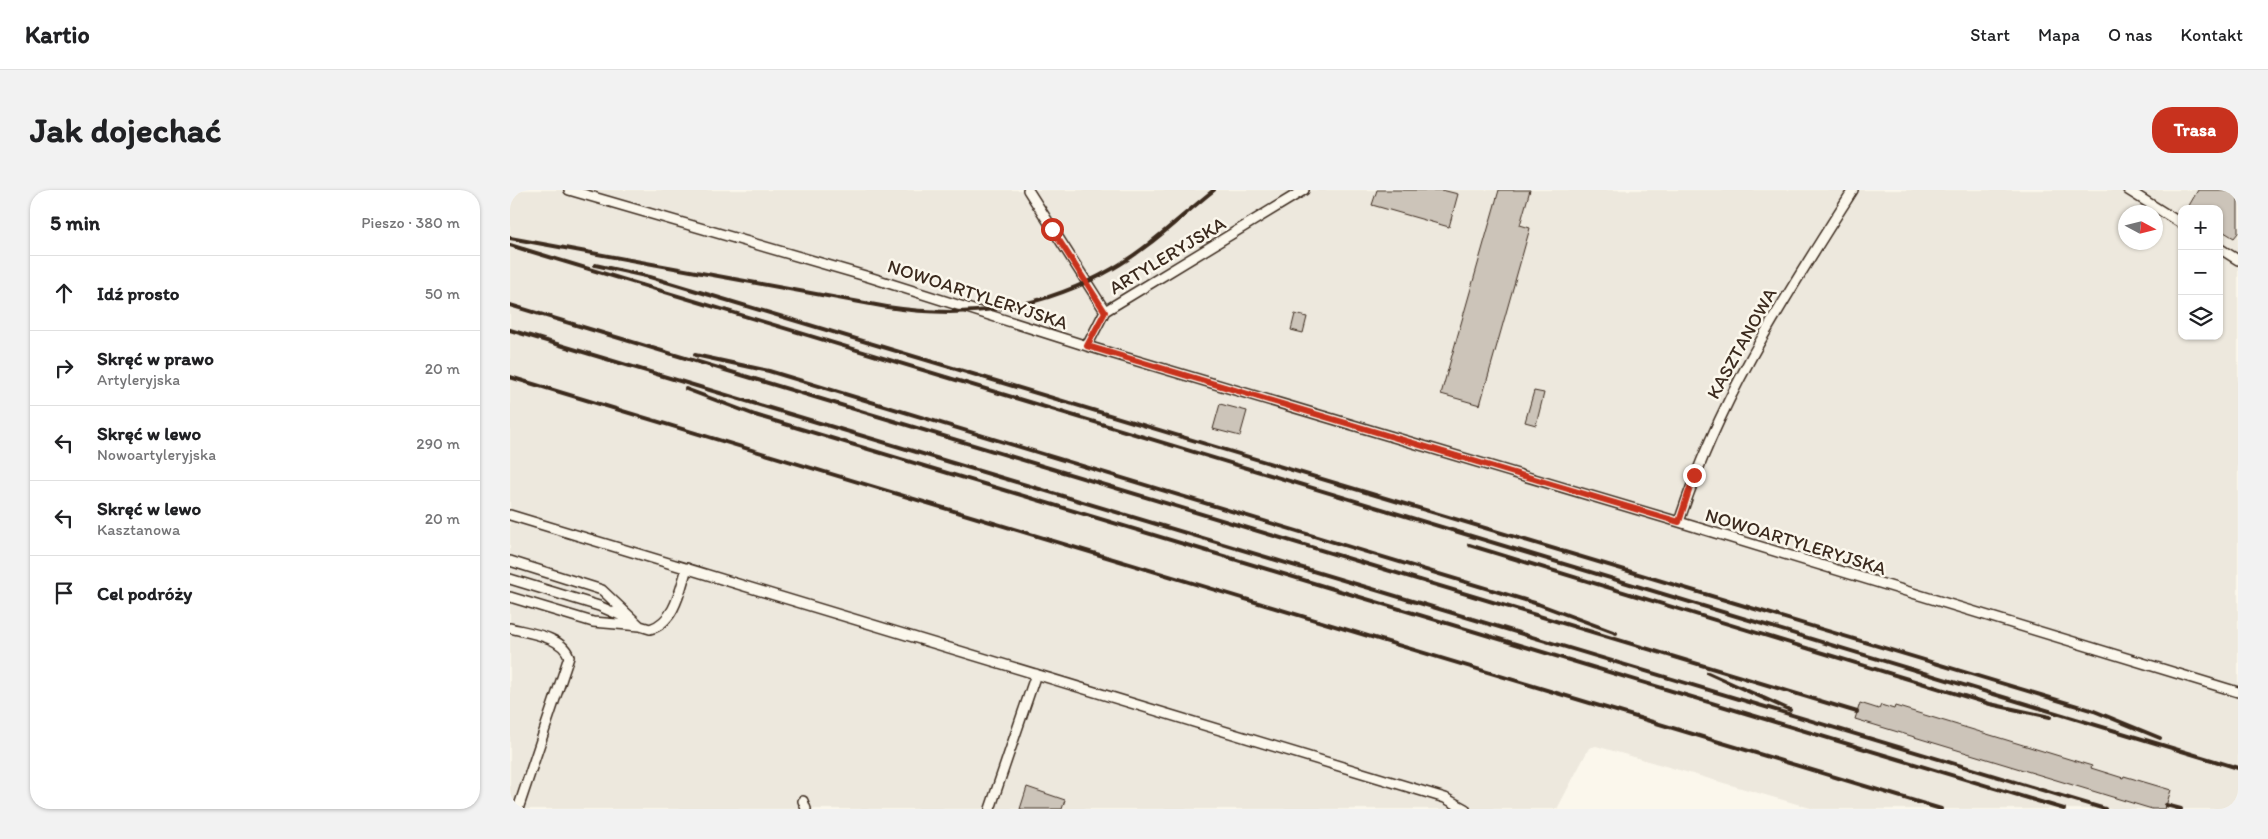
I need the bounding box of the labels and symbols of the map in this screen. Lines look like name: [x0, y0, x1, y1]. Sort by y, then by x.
north arrow: [2118, 205, 2163, 250]
street label: ARTYLERYJSKA: [1105, 212, 1230, 299]
route start: [1041, 218, 1064, 241]
street label: NOWOARTYLERYJSKA: [885, 254, 1071, 335]
street label: KASZTANOWA: [1701, 284, 1781, 403]
route end: [1683, 464, 1706, 487]
street label: NOWOARTYLERYJSKA: [1702, 503, 1889, 580]

